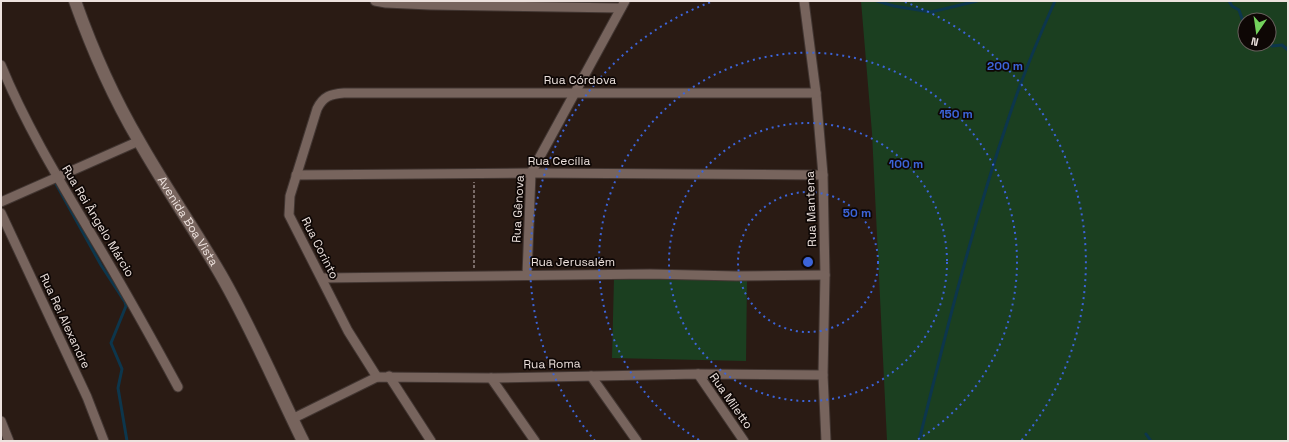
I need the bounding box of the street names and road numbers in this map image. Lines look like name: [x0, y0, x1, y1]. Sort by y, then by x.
street label: Rua Córdova: [544, 72, 616, 88]
street label: Rua Cecília: [528, 153, 590, 169]
street label: Rua Rei Ângelo Márcio: [58, 162, 138, 280]
street label: Rua Mantena: [802, 171, 820, 247]
street label: Avenida Boa Vista: [154, 173, 222, 269]
street label: Rua Gênova: [508, 175, 528, 243]
street label: Rua Corinto: [298, 214, 342, 282]
street label: Rua Jerusalém: [531, 254, 615, 270]
street label: Rua Rei Alexandre: [36, 271, 94, 371]
street label: Rua Roma: [523, 356, 581, 372]
street label: Rua Miletto: [706, 370, 756, 432]

